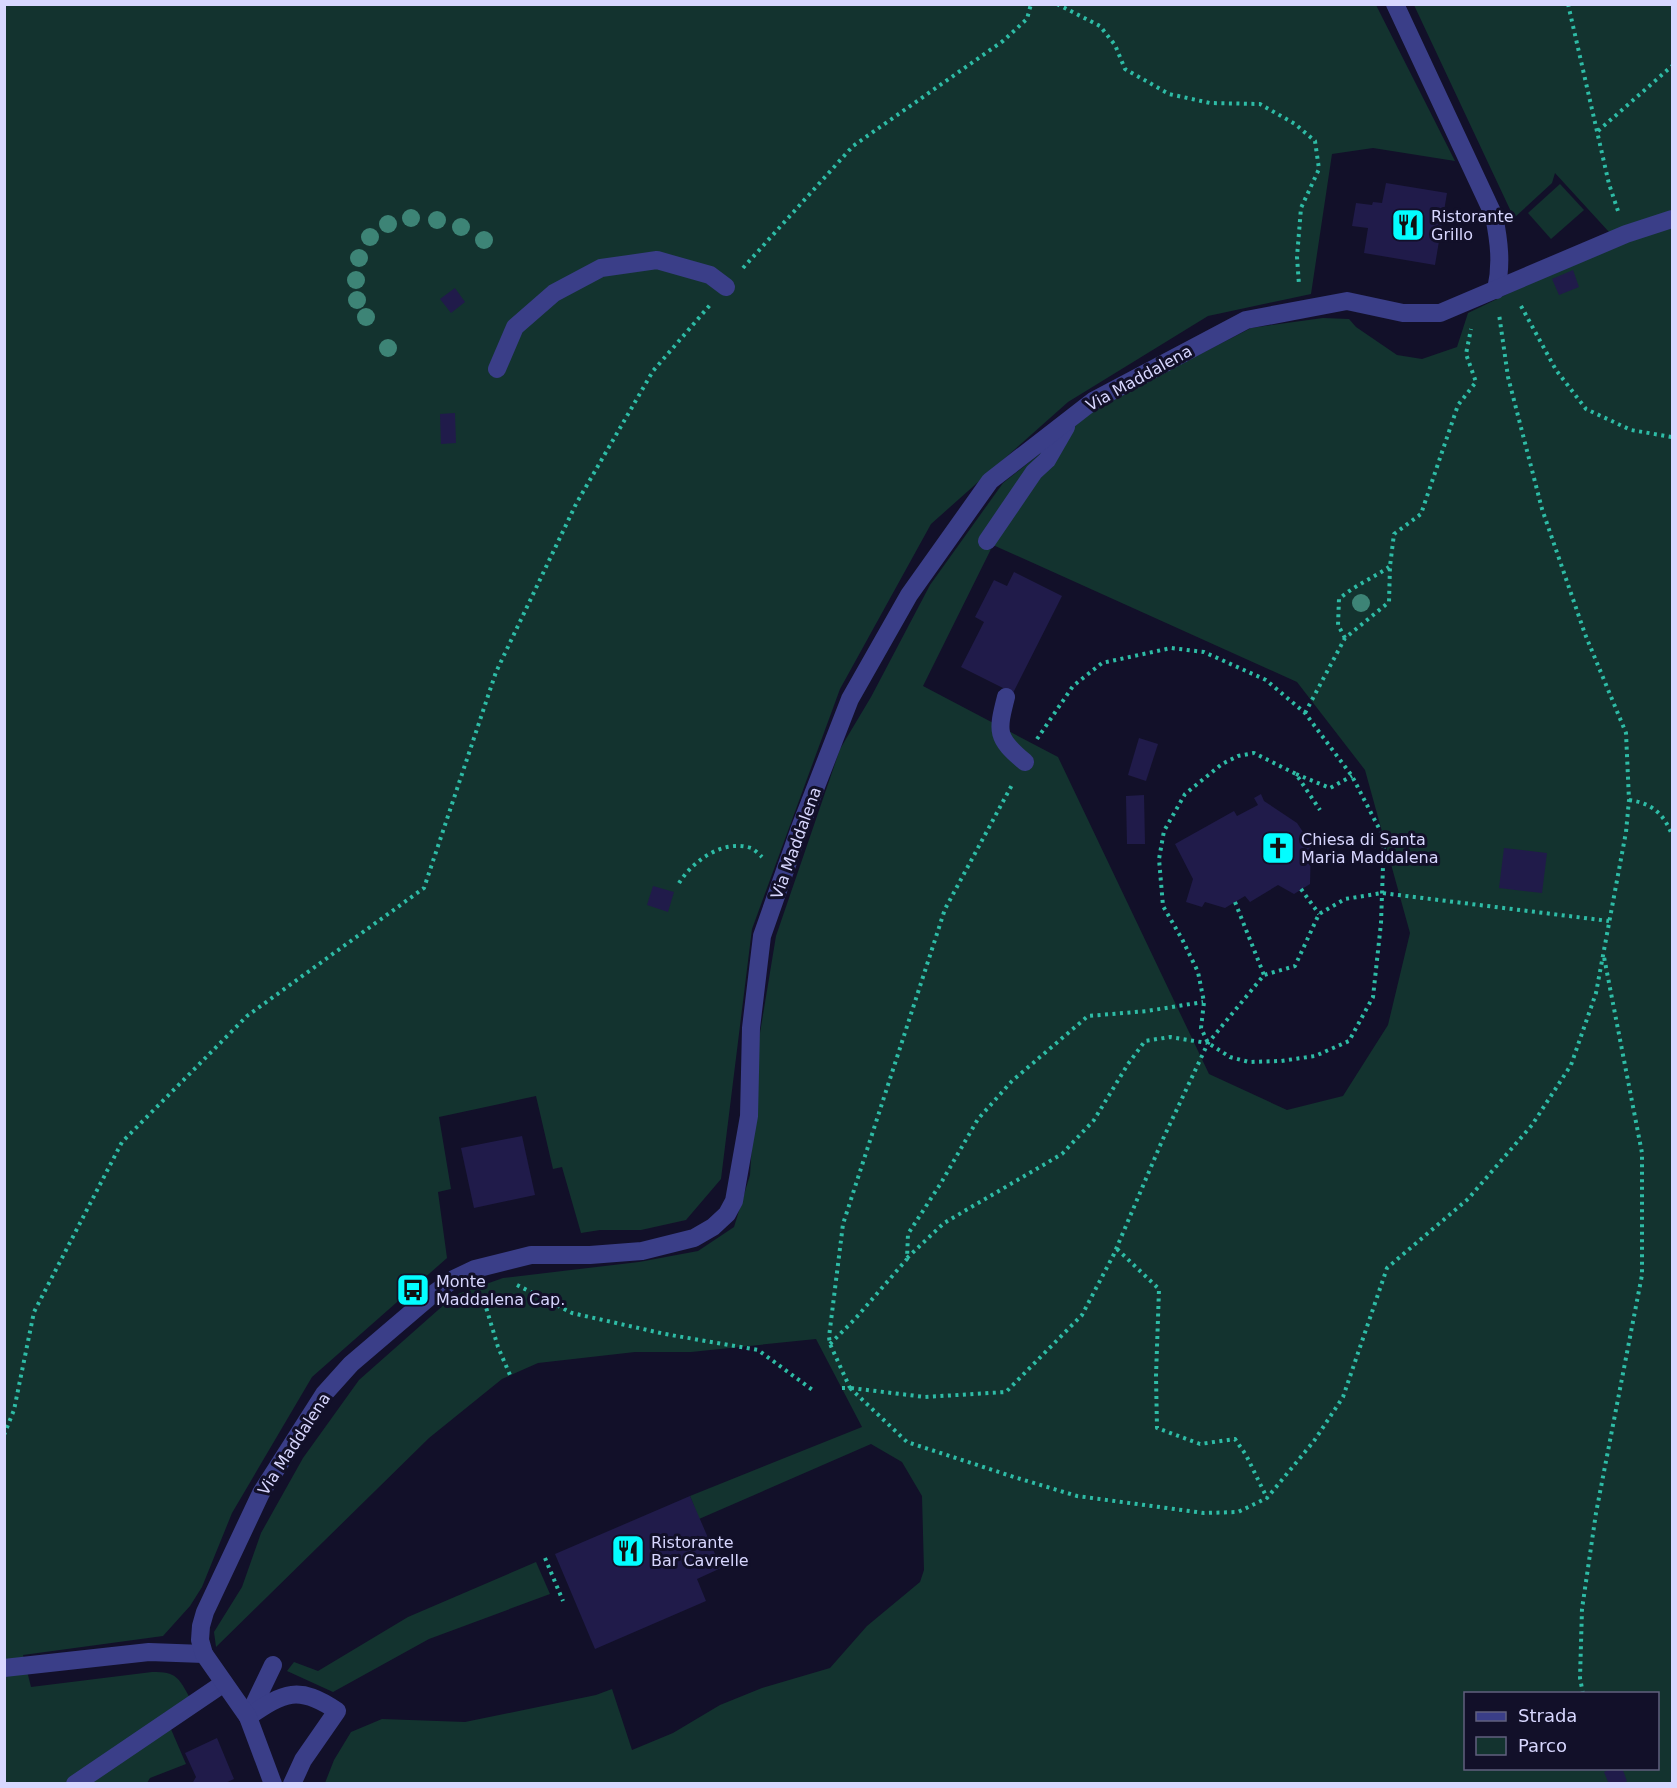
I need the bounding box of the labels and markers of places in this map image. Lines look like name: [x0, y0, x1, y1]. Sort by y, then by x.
restaurant icon: Ristorante Grillo: [1390, 207, 1426, 243]
place label: Ristorante Grillo: [1431, 207, 1514, 244]
church icon: Chiesa di Santa Maria Maddalena: [1260, 830, 1296, 866]
place label: Chiesa di Santa Maria Maddalena: [1301, 830, 1438, 867]
bus stop icon: Monte Maddalena Cap.: [395, 1272, 431, 1308]
place label: Monte Maddalena Cap.: [436, 1272, 565, 1309]
restaurant icon: Ristorante Bar Cavrelle: [610, 1533, 646, 1569]
place label: Ristorante Bar Cavrelle: [651, 1533, 749, 1570]

